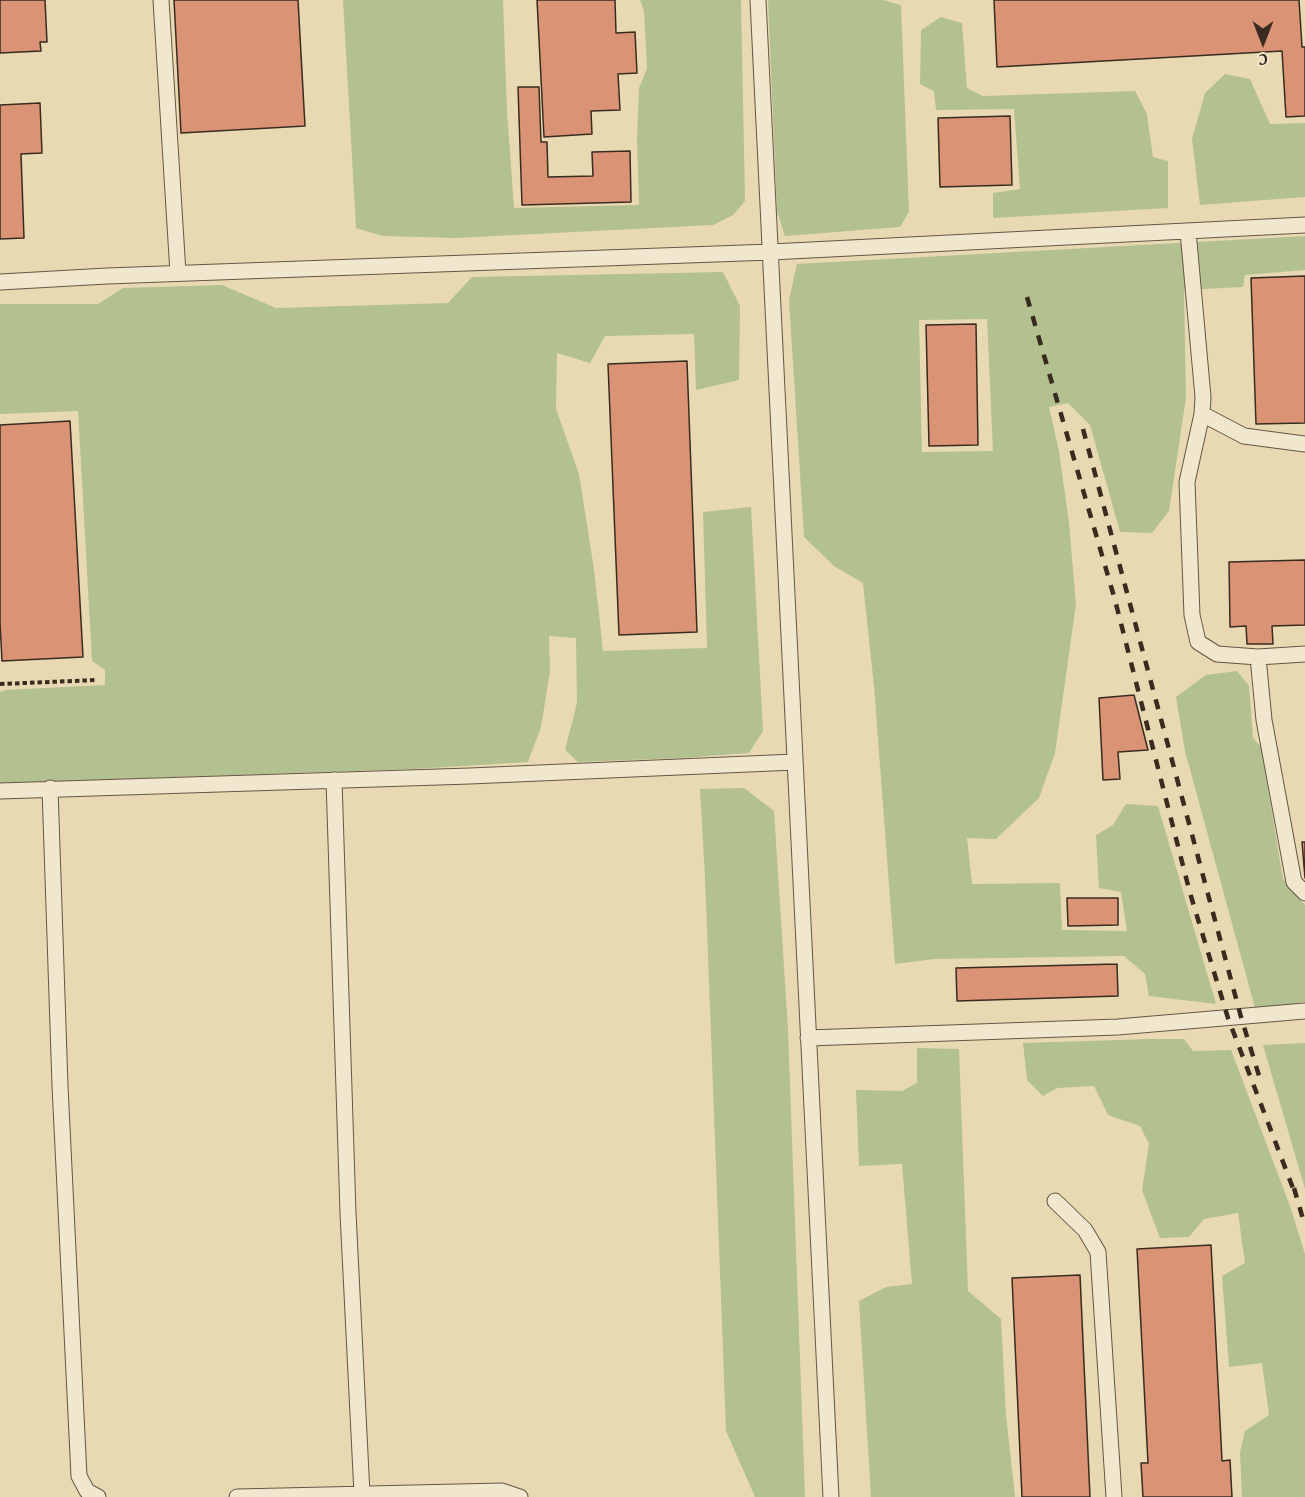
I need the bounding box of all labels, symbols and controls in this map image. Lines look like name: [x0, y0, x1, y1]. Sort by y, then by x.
north arrow: [1233, 12, 1293, 72]
text: С: [1258, 48, 1268, 72]

